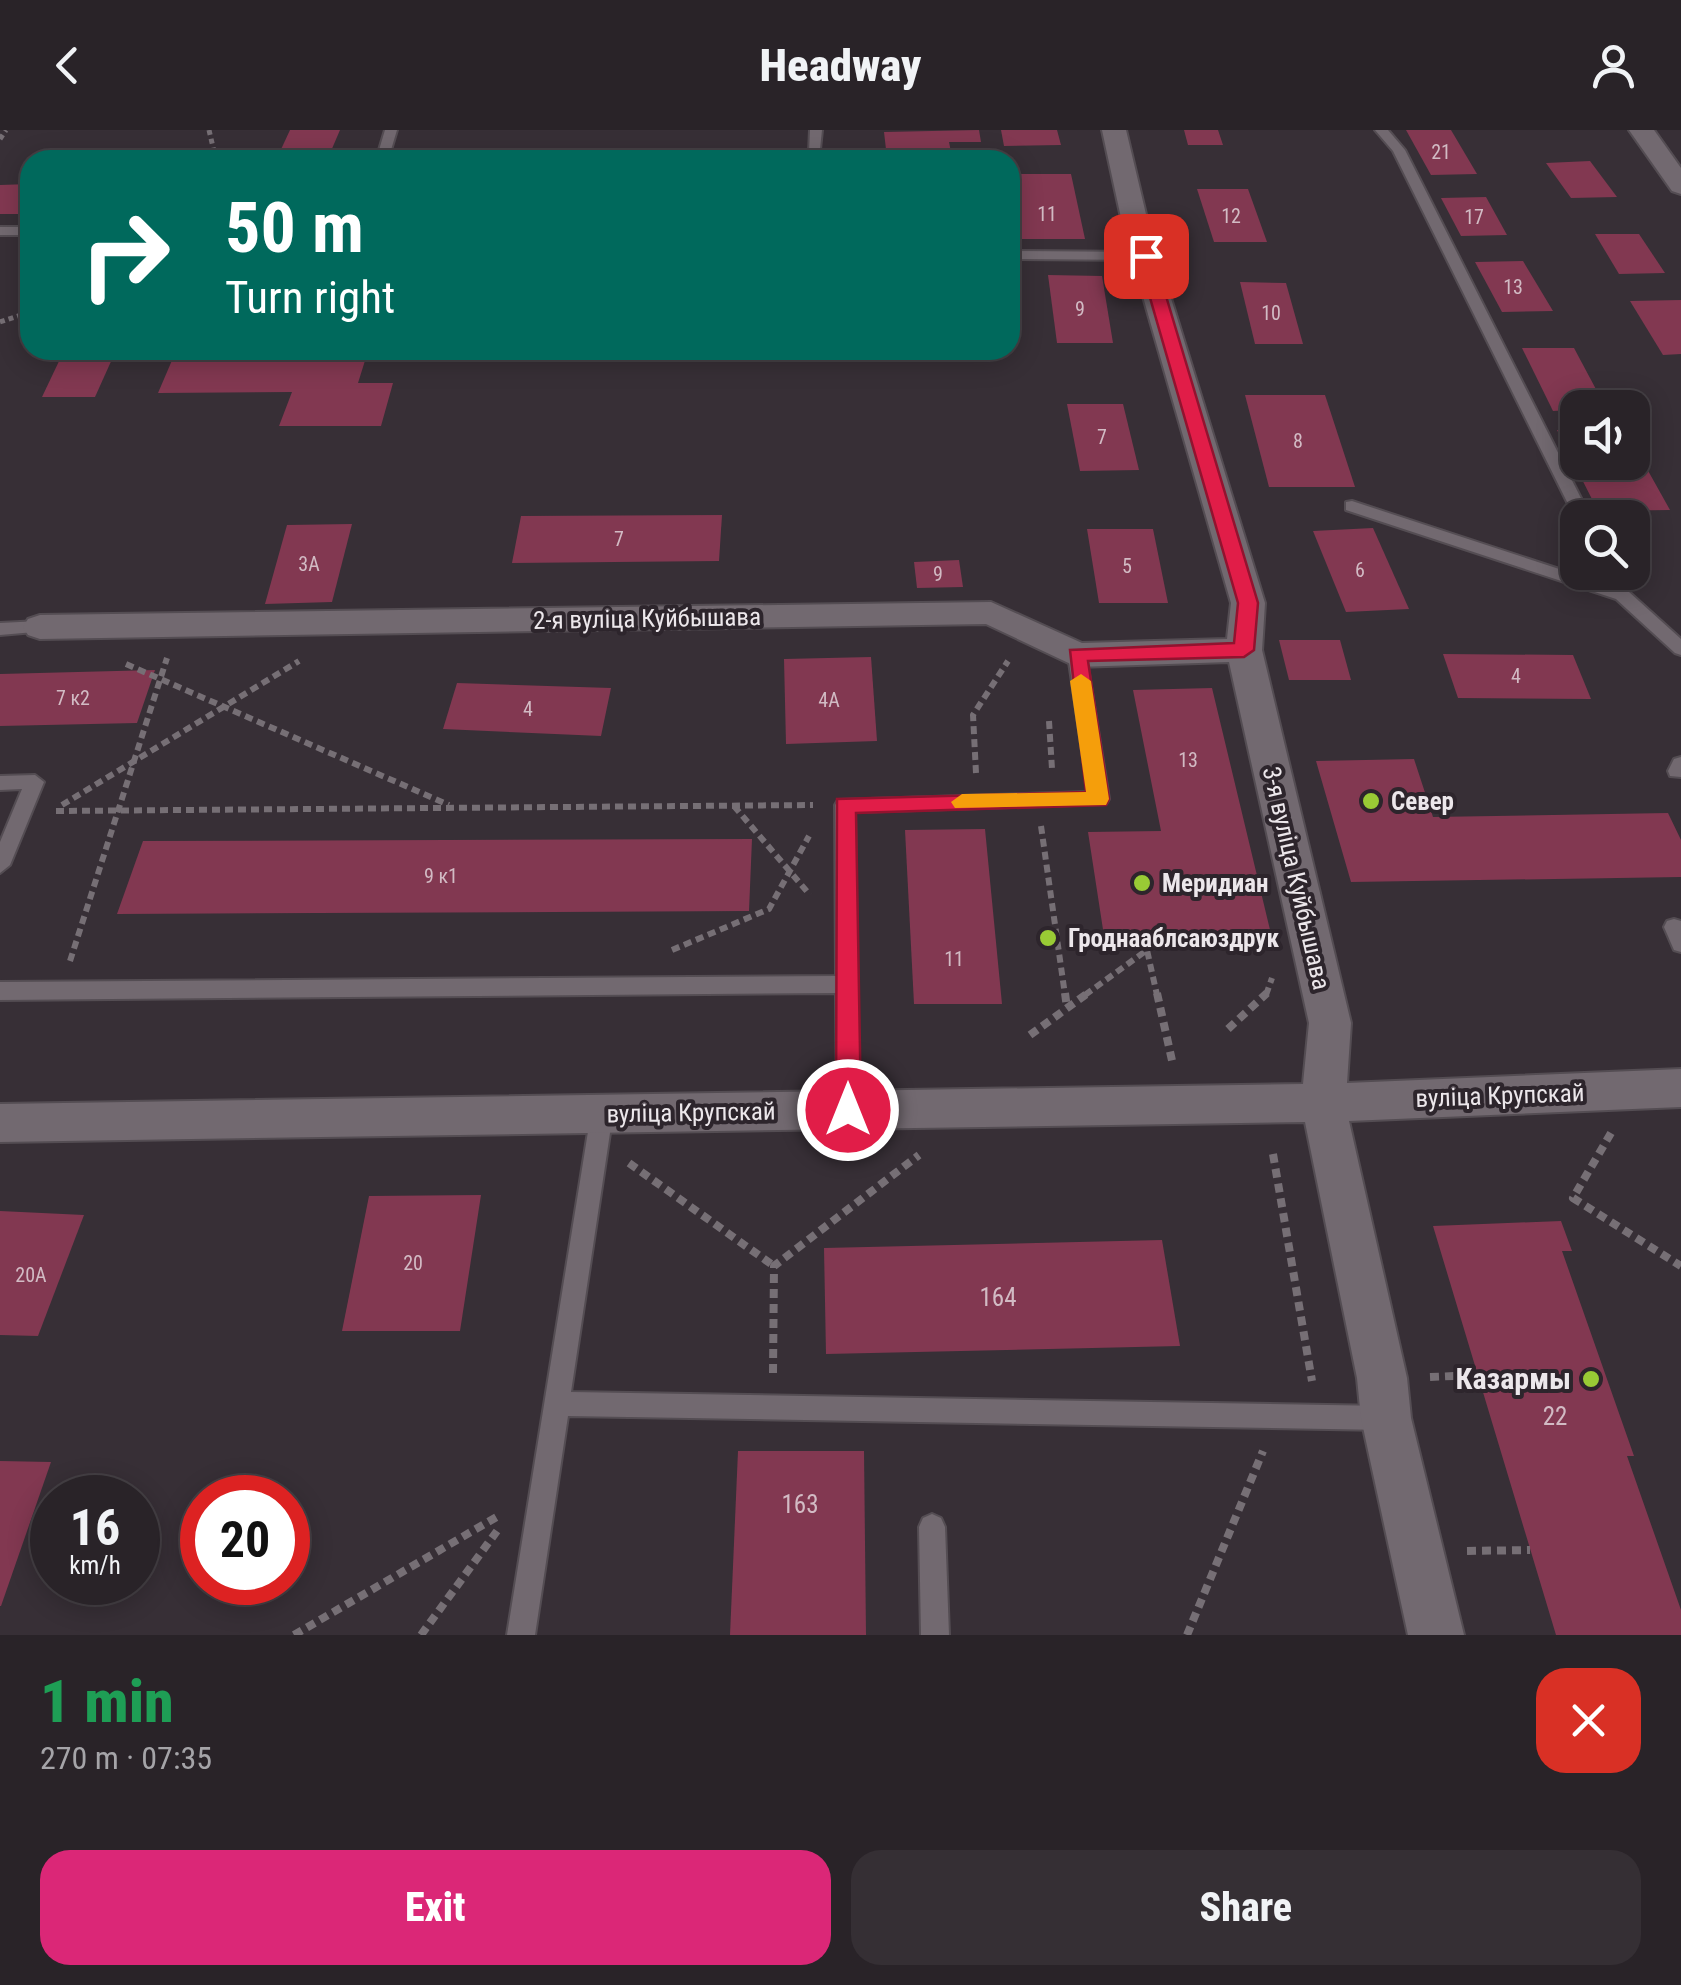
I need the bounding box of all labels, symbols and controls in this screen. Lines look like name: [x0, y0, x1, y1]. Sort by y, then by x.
icon: back: [40, 38, 95, 93]
icon: person: [1586, 38, 1641, 93]
text: Headway: [759, 39, 922, 92]
house number: 21: [1431, 140, 1451, 164]
text: 50 m: [225, 187, 364, 269]
icon: right: [60, 190, 190, 320]
house number: 11: [1037, 202, 1057, 226]
house number: 12: [1221, 204, 1241, 228]
house number: 17: [1464, 205, 1484, 229]
pin: [1104, 214, 1189, 299]
icon: arrive: [1119, 229, 1174, 284]
text: Turn right: [225, 271, 395, 324]
house number: 13: [1503, 275, 1523, 299]
house number: 9: [1075, 297, 1085, 321]
house number: 10: [1261, 301, 1281, 325]
map controls: [1560, 390, 1650, 590]
button: sound: [1560, 390, 1650, 480]
house number: 7: [1097, 425, 1107, 449]
house number: 8: [1293, 429, 1303, 453]
button: search: [1560, 500, 1650, 590]
house number: 7: [614, 527, 624, 551]
house number: 3А: [298, 552, 320, 576]
house number: 5: [1122, 554, 1132, 578]
house number: 6: [1355, 558, 1365, 582]
house number: 9: [933, 562, 943, 586]
street label: 2-я вуліца Куйбышава: [533, 602, 761, 635]
house number: 4: [1511, 664, 1521, 688]
house number: 7 к2: [56, 686, 90, 710]
house number: 4А: [818, 688, 840, 712]
house number: 4: [523, 697, 533, 721]
house number: 13: [1178, 748, 1198, 772]
street label: 3-я вуліца Куйбышава: [1257, 764, 1336, 992]
place label: Север: [1391, 787, 1454, 816]
marker: Север: [1360, 790, 1382, 812]
house number: 9 к1: [424, 864, 458, 888]
place label: Меридиан: [1162, 869, 1268, 898]
marker: Меридиан: [1131, 872, 1153, 894]
place label: Гроднааблсаюздрук: [1068, 924, 1279, 953]
marker: Гроднааблсаюздрук: [1037, 927, 1059, 949]
house number: 11: [944, 947, 964, 971]
position arrow: [796, 1058, 900, 1162]
street label: вуліца Крупскай: [1415, 1078, 1585, 1113]
street label: вуліца Крупскай: [606, 1097, 776, 1128]
house number: 20: [403, 1251, 423, 1275]
house number: 20А: [15, 1263, 47, 1287]
house number: 164: [979, 1283, 1017, 1312]
place label: Казармы: [1456, 1361, 1571, 1396]
marker: Казармы: [1580, 1368, 1602, 1390]
house number: 22: [1543, 1402, 1567, 1431]
speed limit sign: 20: [180, 1475, 310, 1605]
house number: 163: [781, 1490, 819, 1519]
text: 16: [70, 1499, 120, 1557]
text: km/h: [69, 1551, 121, 1580]
text: 1 min: [40, 1666, 174, 1737]
button: close: [1536, 1668, 1641, 1773]
text: 270 m · 07:35: [40, 1739, 212, 1777]
button: Exit: [40, 1850, 831, 1965]
button: Share: [851, 1850, 1641, 1965]

